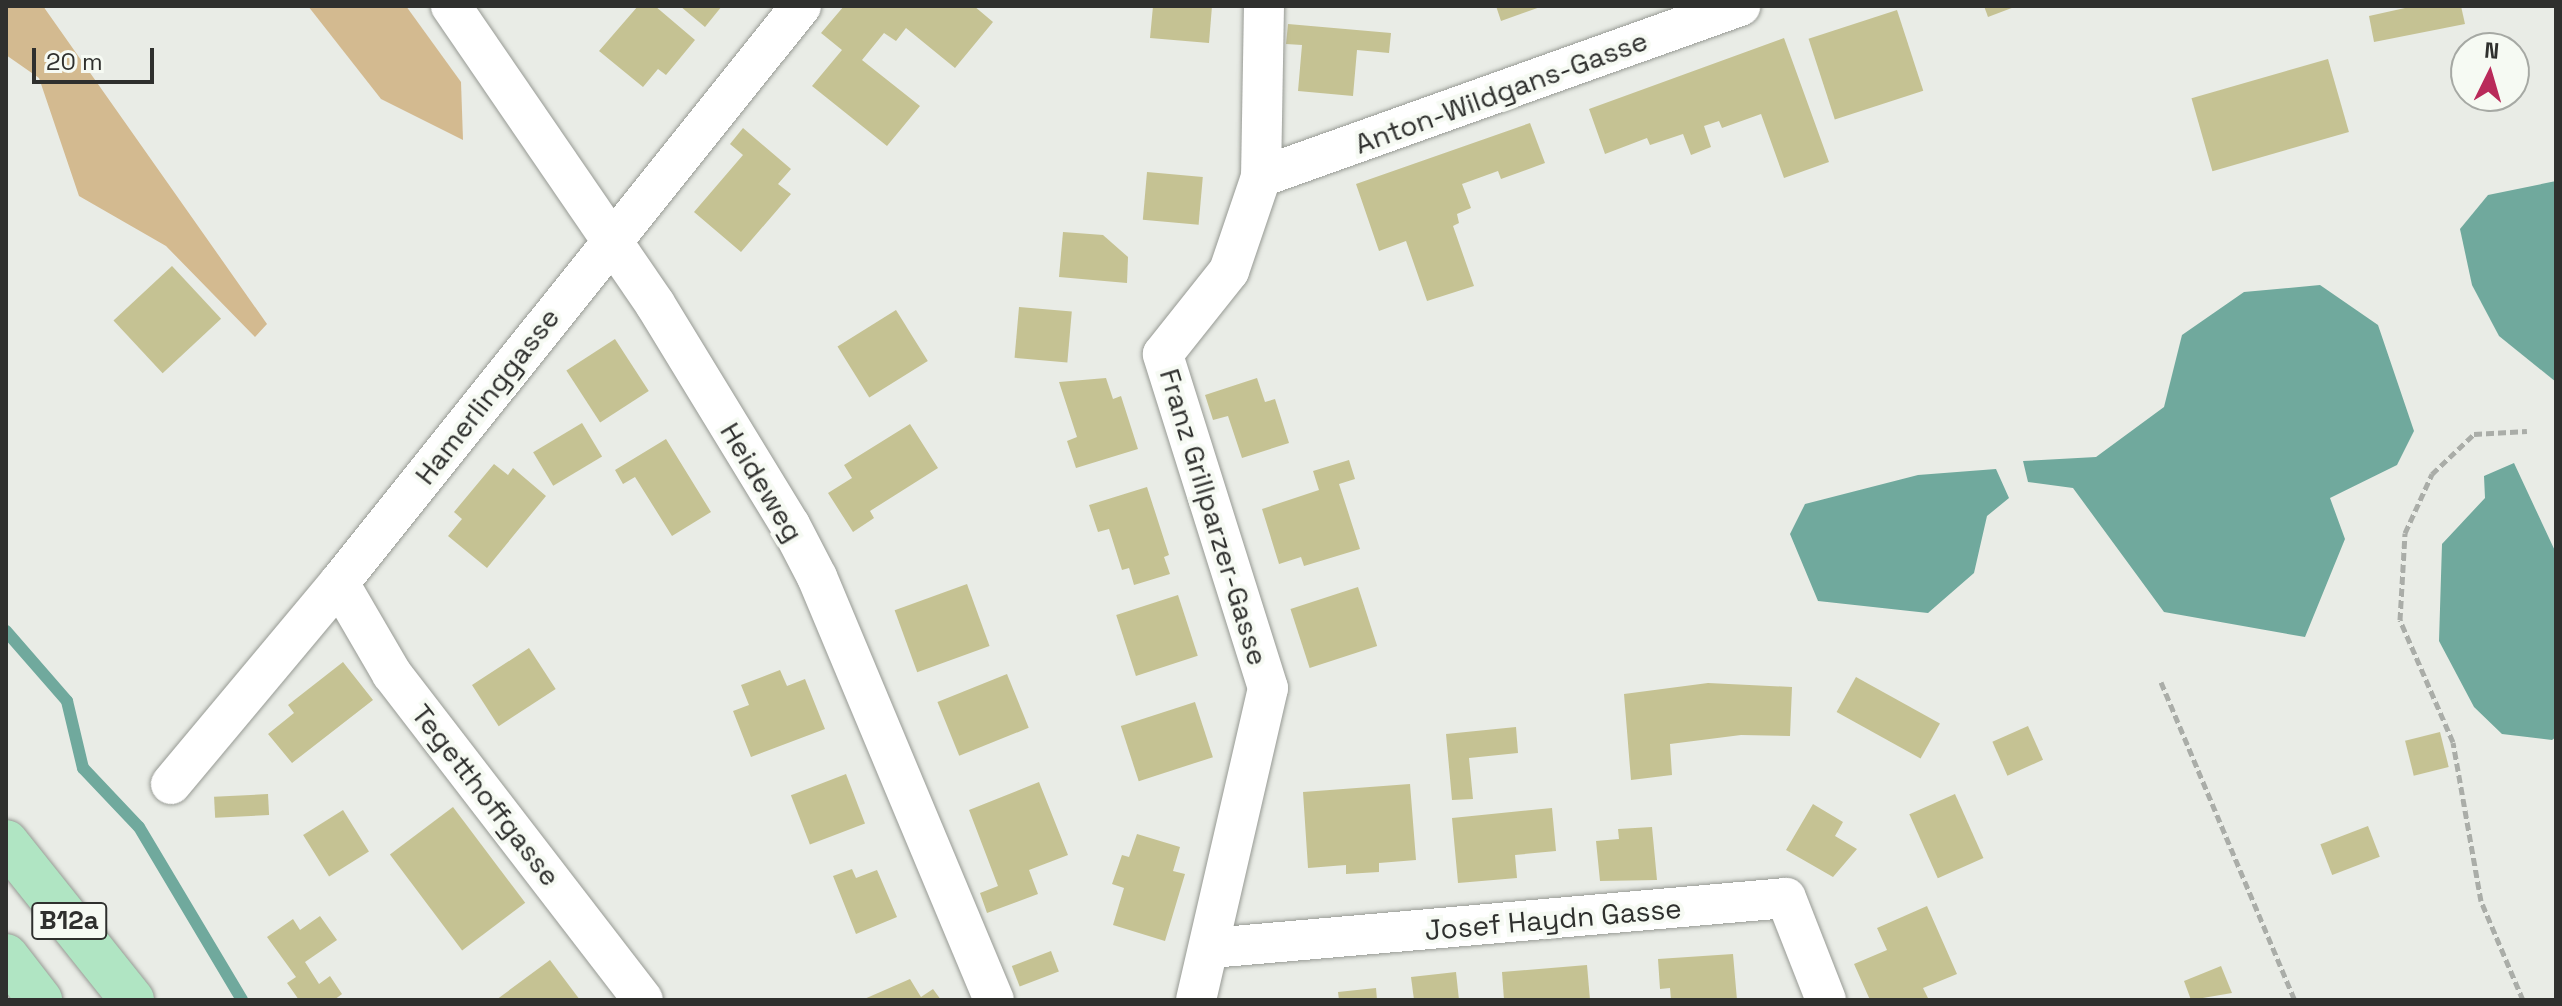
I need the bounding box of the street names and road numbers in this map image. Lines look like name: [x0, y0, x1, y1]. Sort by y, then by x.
street label: Anton-Wildgans-Gasse: [1350, 23, 1652, 161]
street label: Hamerlinggasse: [408, 301, 566, 491]
street label: Franz Grillparzer-Gasse: [1153, 365, 1275, 669]
street label: Heideweg: [713, 416, 811, 548]
street label: Tegetthoffgasse: [405, 697, 567, 893]
street label: Josef Haydn Gasse: [1423, 891, 1683, 947]
road number: B12a: [31, 899, 107, 943]

